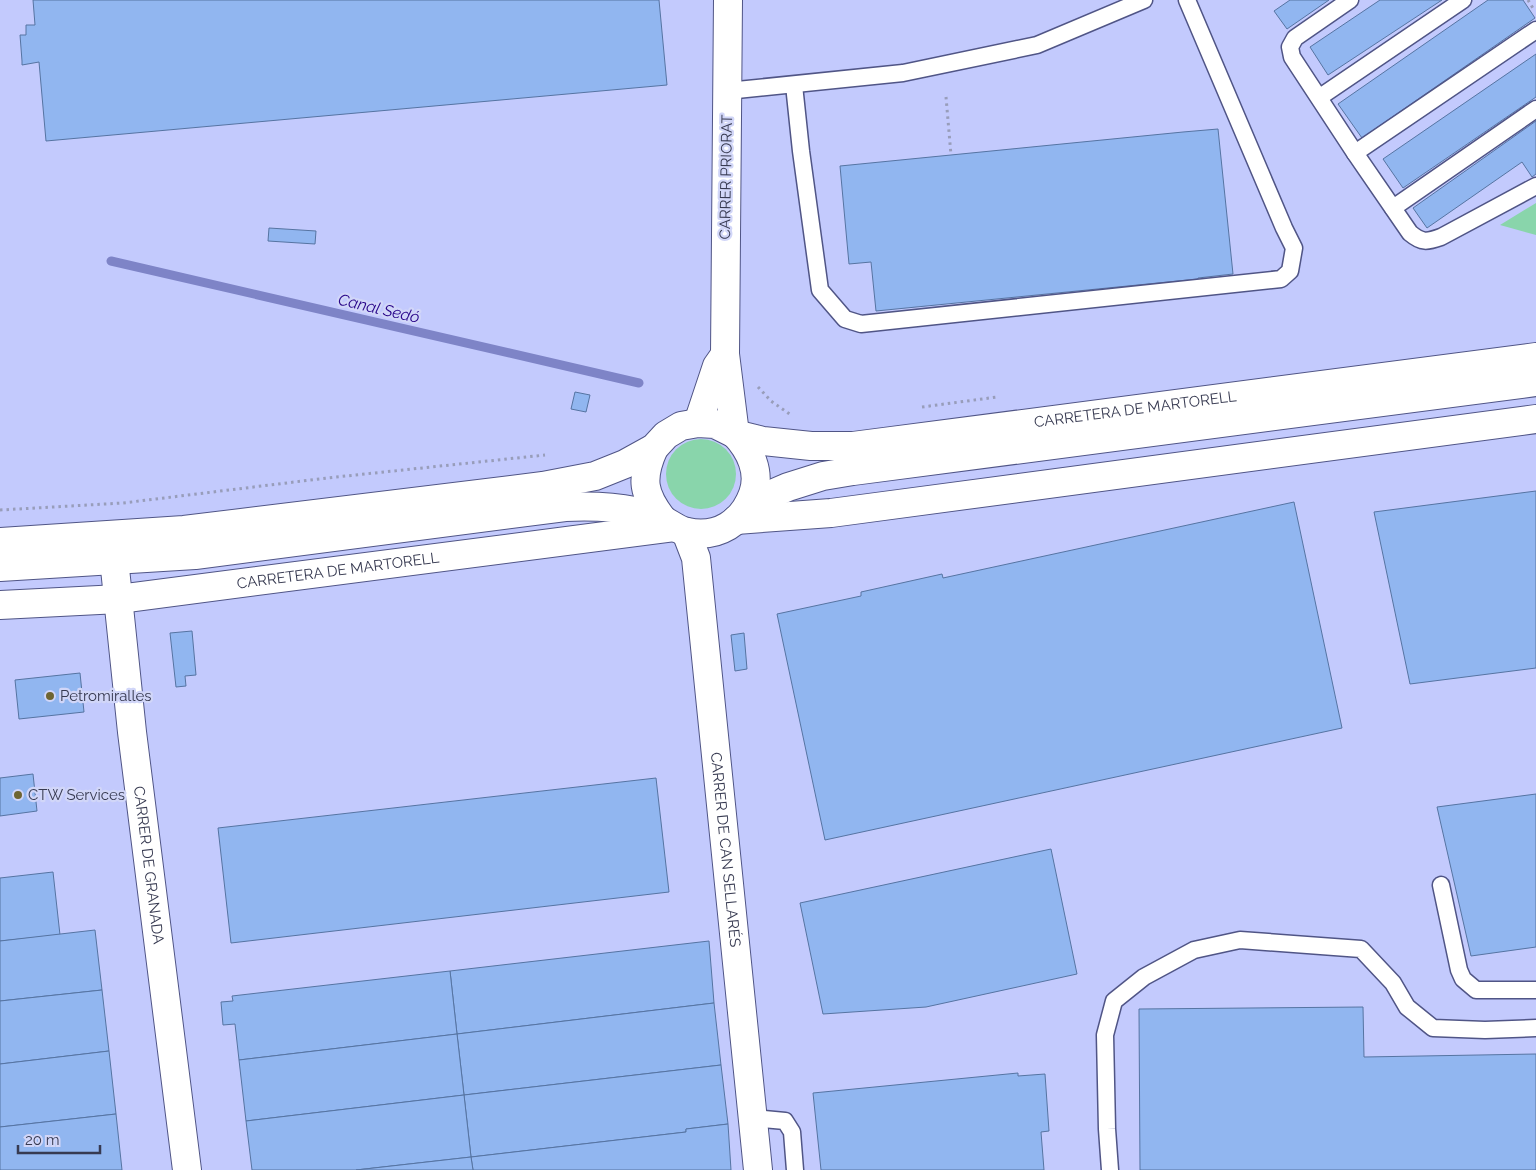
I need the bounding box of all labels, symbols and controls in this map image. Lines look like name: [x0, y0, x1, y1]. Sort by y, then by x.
street label: CARRER PRIORAT: [716, 114, 736, 240]
water label: Canal Sedó: [336, 290, 421, 327]
street label: CARRETERA DE MARTORELL: [1033, 387, 1238, 431]
street label: CARRETERA DE MARTORELL: [236, 549, 440, 593]
place label: Petromiralles: [60, 687, 152, 705]
marker: Petromiralles: [44, 690, 56, 702]
street label: CARRER DE CAN SELLARÉS: [707, 751, 744, 948]
street label: CARRER DE GRANADA: [130, 785, 168, 945]
place label: CTW Services: [28, 786, 125, 804]
marker: CTW Services: [12, 789, 24, 801]
scale bar: [18, 1122, 100, 1154]
text: 20 m: [25, 1131, 60, 1149]

